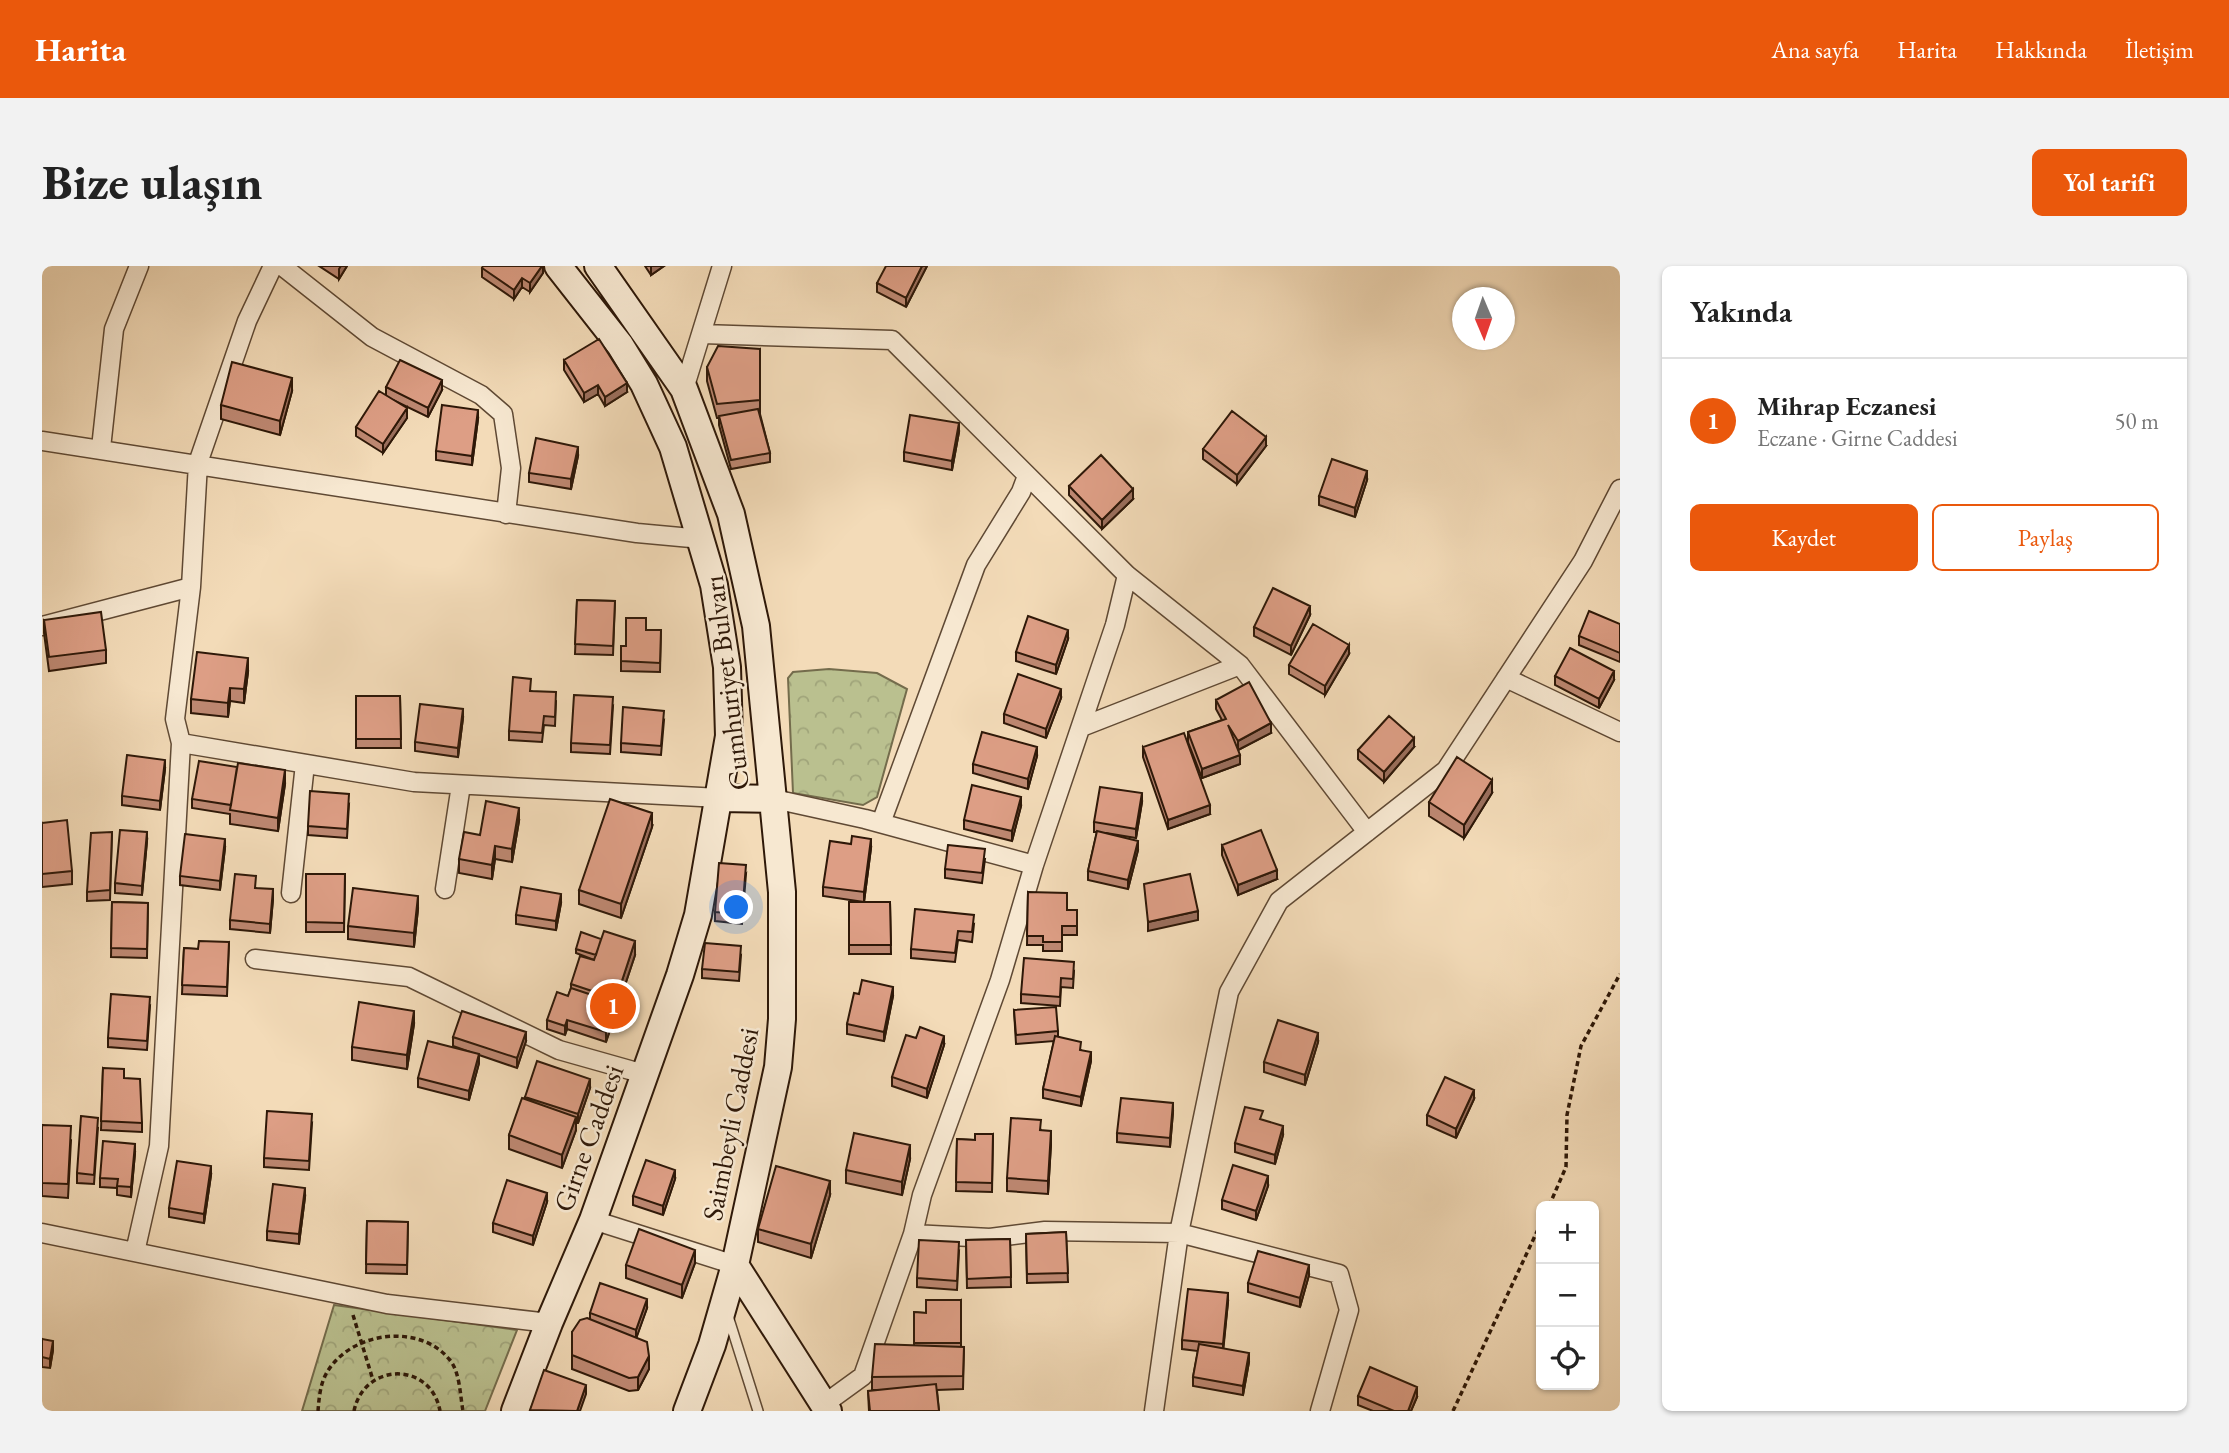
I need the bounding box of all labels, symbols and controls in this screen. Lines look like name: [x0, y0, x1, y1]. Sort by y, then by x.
text: Harita: [35, 28, 126, 71]
text: Ana sayfa: [1771, 34, 1859, 65]
text: Harita: [1897, 34, 1957, 65]
text: Hakkında: [1995, 34, 2087, 65]
text: İletişim: [2125, 34, 2194, 65]
button: Yol tarifi: [2032, 149, 2187, 216]
text: Bize ulaşın: [42, 150, 263, 214]
north arrow: [1452, 287, 1515, 350]
text: Yakında: [1690, 292, 1792, 331]
text: Mihrap Eczanesi: [1757, 389, 1936, 423]
text: 1: [1707, 406, 1719, 436]
text: 50 m: [2114, 406, 2159, 436]
text: Eczane · Girne Caddesi: [1757, 423, 1958, 453]
button: Kaydet: [1690, 504, 1918, 571]
button: Paylaş: [1932, 504, 2159, 571]
street label: Cumhuriyet Bulvarı: [695, 574, 757, 792]
your location: [719, 890, 753, 924]
pin: 1: [590, 980, 636, 1032]
street label: Saimbeyli Caddesi: [694, 1024, 766, 1224]
street label: Girne Caddesi: [545, 1059, 631, 1217]
map controls: [1536, 1201, 1599, 1390]
button: +: [1536, 1201, 1599, 1264]
button: −: [1536, 1264, 1599, 1327]
button: locate: [1536, 1327, 1599, 1390]

